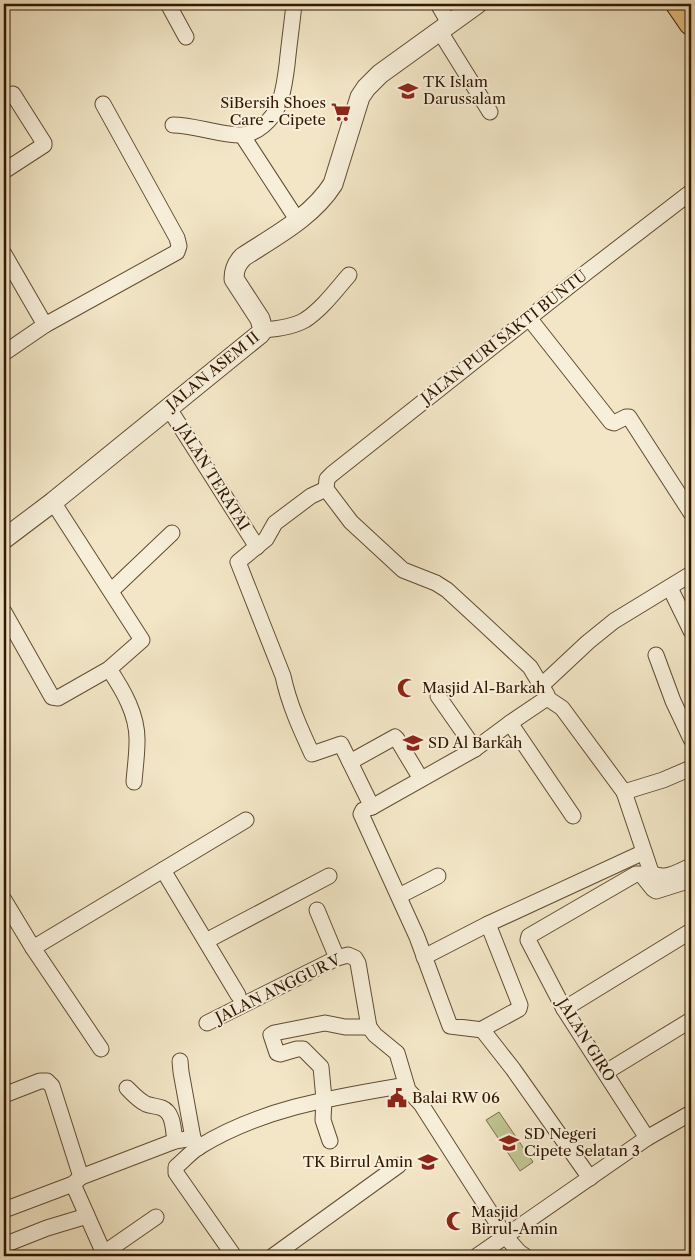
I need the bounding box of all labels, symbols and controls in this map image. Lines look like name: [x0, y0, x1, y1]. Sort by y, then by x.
place label: TK Islam Darussalam: [423, 72, 506, 108]
school or university icon: TK Islam Darussalam: [397, 80, 419, 102]
place label: SiBersih Shoes Care - Cipete: [220, 93, 326, 129]
supermarket icon: SiBersih Shoes Care - Cipete: [330, 101, 352, 123]
street label: JALAN PURI SAKTI BUNTU: [415, 266, 591, 409]
street label: JALAN ASEM II: [161, 327, 263, 415]
street label: JALAN TERATAI: [172, 418, 254, 534]
mosque icon: Masjid Al-Barkah: [396, 677, 418, 699]
place label: Masjid Al-Barkah: [422, 678, 546, 697]
school or university icon: SD Al Barkah: [402, 732, 424, 754]
place label: SD Al Barkah: [428, 733, 523, 752]
street label: JALAN ANGGUR V: [210, 949, 345, 1028]
street label: JALAN GIRO: [552, 993, 620, 1085]
public building icon: Balai RW 06: [386, 1087, 408, 1109]
place label: Balai RW 06: [412, 1088, 500, 1107]
place label: SD Negeri Cipete Selatan 3: [524, 1124, 640, 1160]
school or university icon: SD Negeri Cipete Selatan 3: [498, 1132, 520, 1154]
school or university icon: TK Birrul Amin: [417, 1151, 439, 1173]
place label: TK Birrul Amin: [303, 1152, 414, 1171]
place label: Masjid Birrul-Amin: [471, 1202, 558, 1238]
mosque icon: Masjid Birrul-Amin: [445, 1210, 467, 1232]

